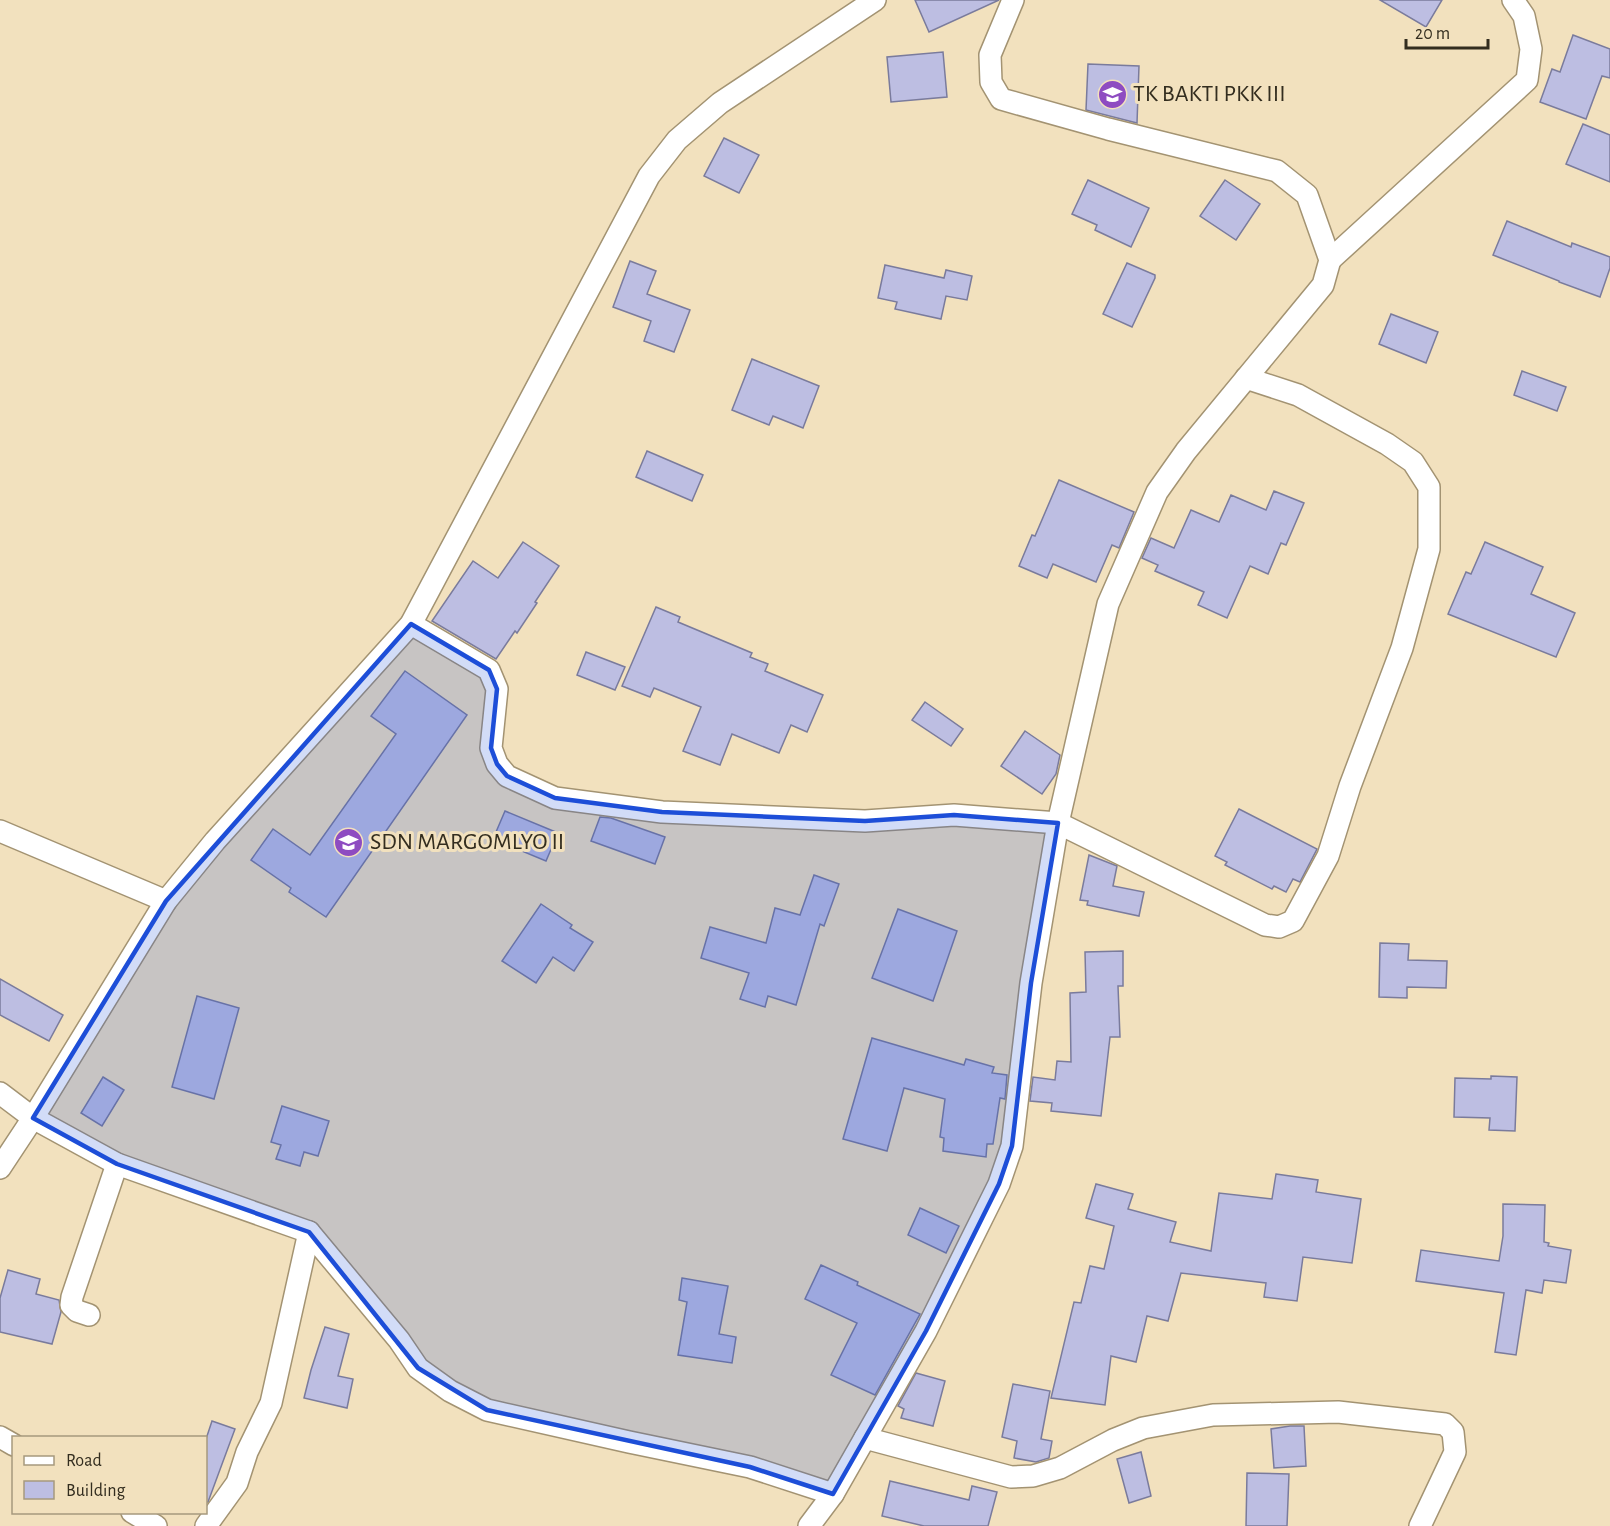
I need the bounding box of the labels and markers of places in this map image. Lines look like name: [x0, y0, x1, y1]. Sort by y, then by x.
school or university icon: TK BAKTI PKK III: [1096, 78, 1128, 110]
place label: TK BAKTI PKK III: [1133, 82, 1286, 106]
school or university icon: SDN MARGOMLYO II: [333, 826, 365, 858]
place label: SDN MARGOMLYO II: [370, 830, 564, 854]

